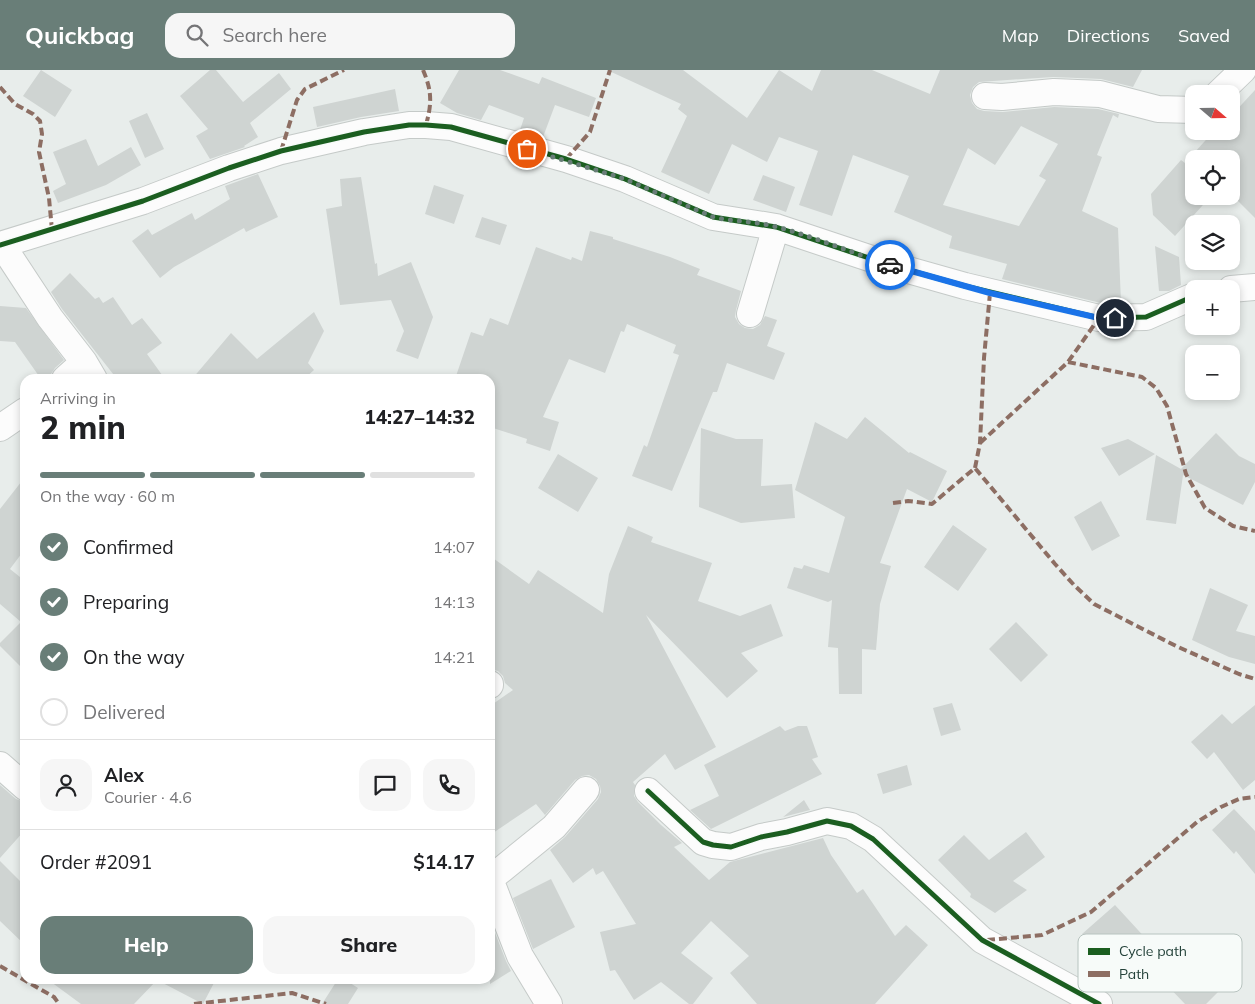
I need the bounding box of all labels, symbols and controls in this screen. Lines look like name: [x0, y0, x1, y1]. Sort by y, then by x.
search box: [165, 13, 515, 58]
text: Quickbag: [25, 20, 135, 50]
icon: search: [183, 21, 211, 49]
text: Search here: [223, 23, 327, 47]
text: Map: [1002, 24, 1039, 47]
text: Directions: [1067, 24, 1150, 47]
text: Saved: [1178, 24, 1230, 47]
north arrow: [1185, 85, 1240, 140]
map controls: [1185, 85, 1240, 400]
pin: [506, 128, 548, 170]
icon: bag: [513, 135, 541, 163]
button: locate: [1185, 150, 1240, 205]
button: layers: [1185, 215, 1240, 270]
courier: [865, 240, 915, 290]
icon: car: [876, 251, 904, 279]
button: +: [1185, 280, 1240, 335]
pin: [1094, 297, 1136, 339]
icon: home: [1101, 304, 1129, 332]
button: −: [1185, 345, 1240, 400]
text: Arriving in: [40, 388, 116, 408]
text: 14:27–14:32: [364, 405, 475, 429]
text: 2 min: [40, 407, 126, 447]
text: On the way · 60 m: [40, 486, 175, 506]
icon: check: [40, 533, 68, 561]
text: Confirmed: [83, 535, 174, 559]
text: 14:07: [433, 537, 475, 557]
icon: check: [40, 588, 68, 616]
text: Preparing: [83, 590, 169, 614]
text: 14:13: [433, 592, 475, 612]
icon: check: [40, 643, 68, 671]
text: On the way: [83, 645, 185, 669]
text: 14:21: [433, 647, 475, 667]
text: Delivered: [83, 700, 165, 724]
button: person: [40, 759, 92, 811]
button: chat: [359, 759, 411, 811]
button: phone: [423, 759, 475, 811]
text: Alex: [104, 763, 144, 787]
text: Courier · 4.6: [104, 787, 192, 807]
text: Order #2091: [40, 850, 152, 874]
text: $14.17: [413, 850, 475, 874]
button: Help: [40, 916, 253, 974]
button: Share: [263, 916, 475, 974]
legend: [1078, 934, 1242, 992]
text: Cycle path: [1119, 942, 1187, 960]
text: Path: [1119, 965, 1149, 983]

